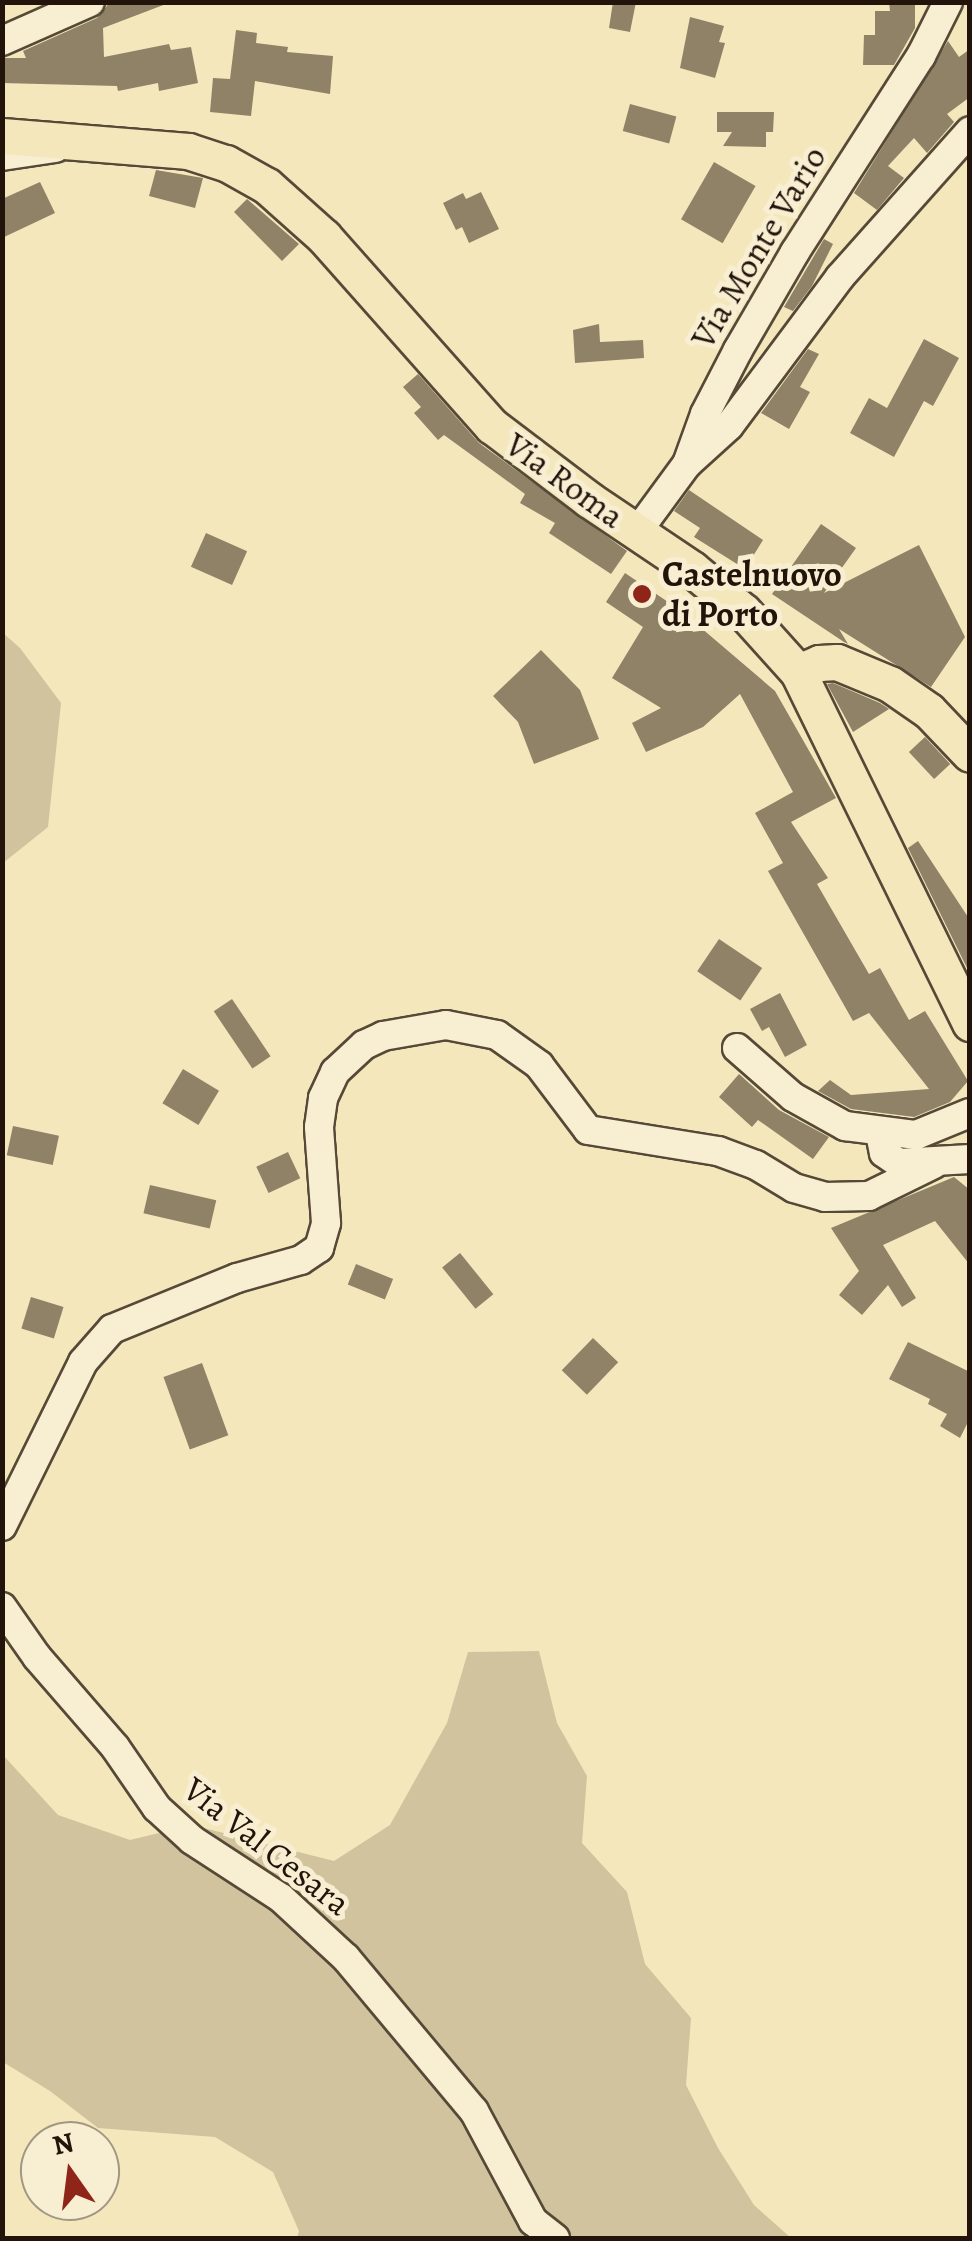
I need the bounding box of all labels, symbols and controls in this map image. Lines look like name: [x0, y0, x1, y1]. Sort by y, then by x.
street label: Via Monte Vario: [681, 138, 835, 356]
street label: Via Roma: [498, 423, 632, 537]
place label: Castelnuovo di Porto: [662, 553, 842, 635]
marker: Castelnuovo di Porto: [631, 583, 653, 605]
street label: Via Val Cesara: [175, 1768, 359, 1924]
north arrow: [20, 2121, 120, 2221]
text: N: [49, 2123, 78, 2165]

